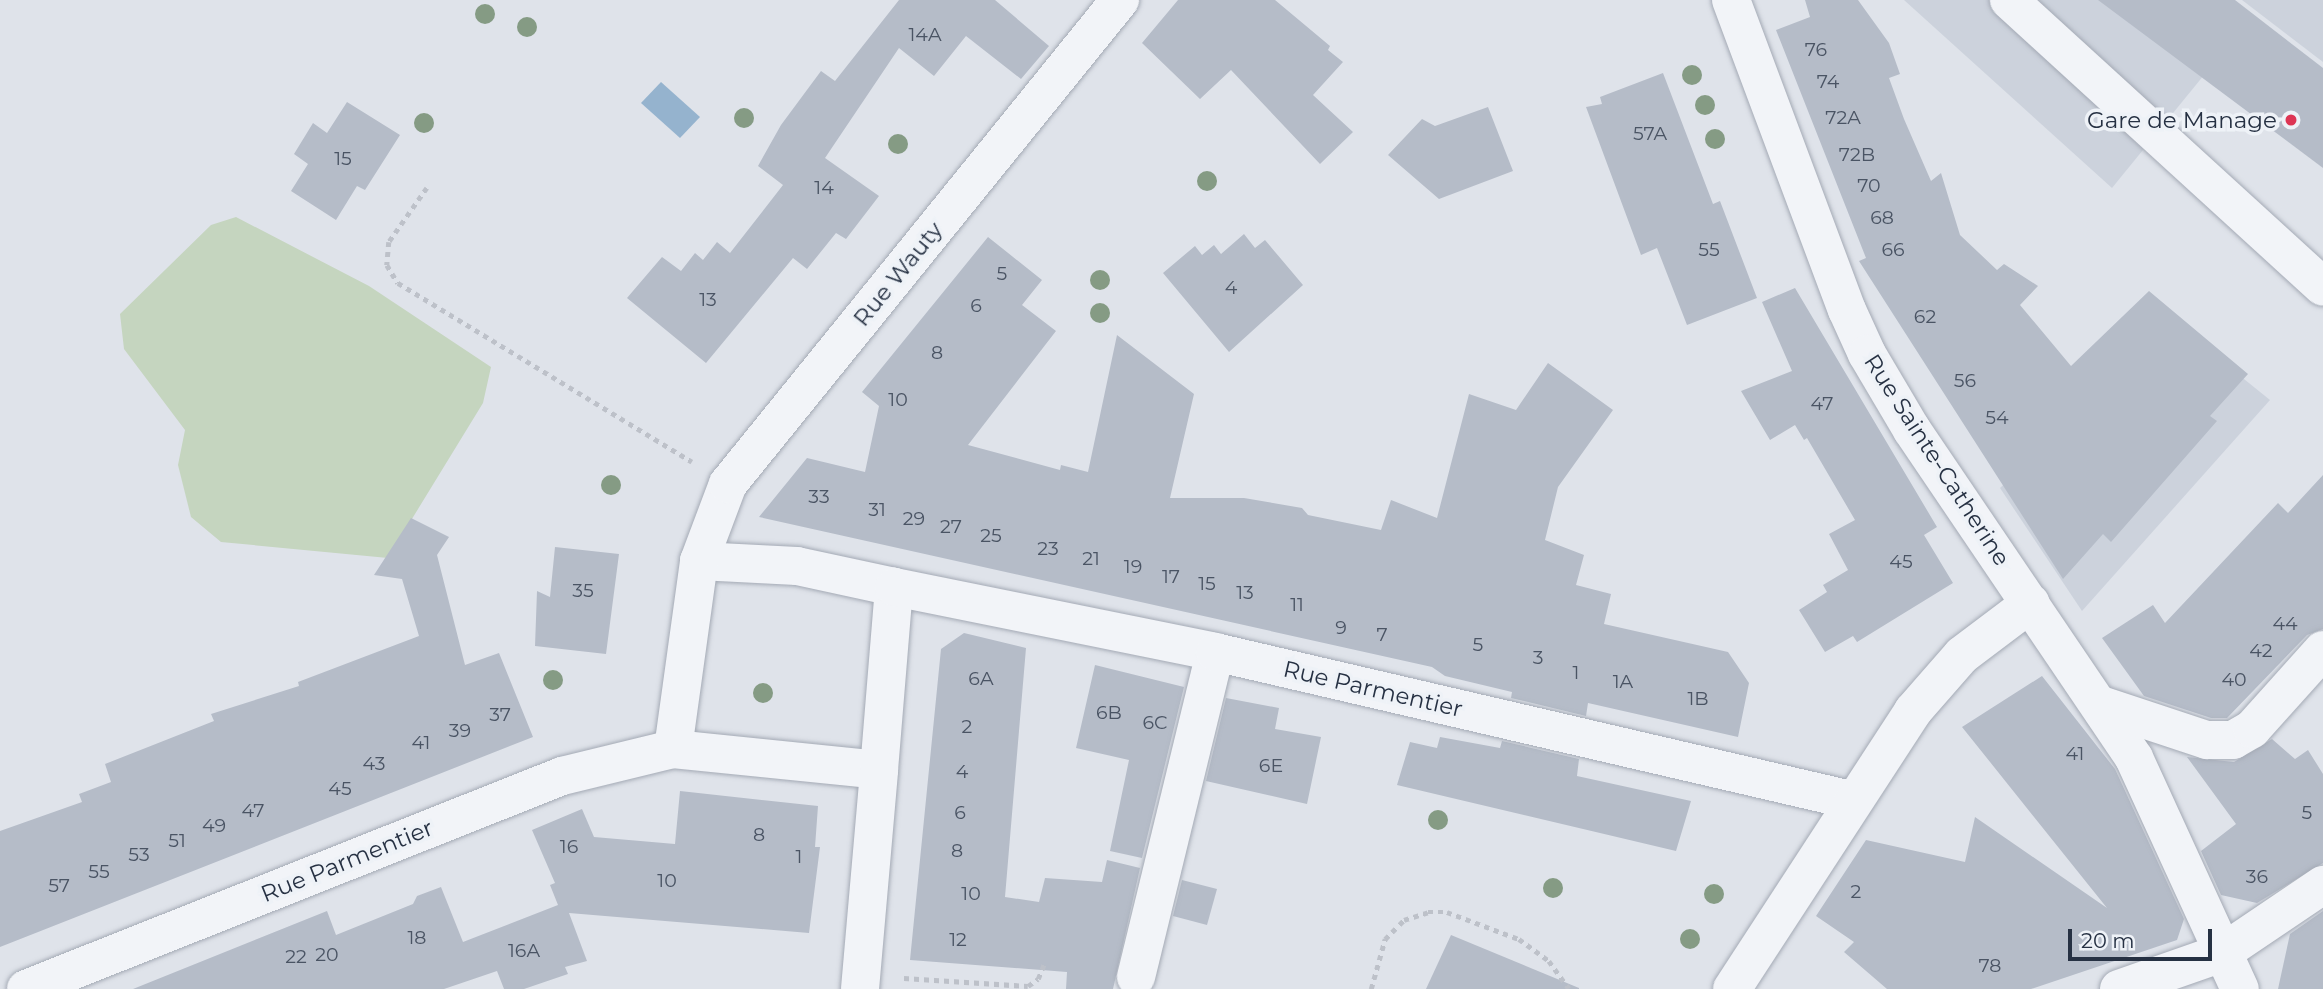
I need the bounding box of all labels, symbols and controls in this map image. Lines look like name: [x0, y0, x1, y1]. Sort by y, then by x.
house number: 14A: [908, 24, 942, 46]
house number: 76: [1805, 39, 1827, 61]
house number: 74: [1817, 71, 1839, 93]
place label: Gare de Manage: [2087, 106, 2277, 134]
house number: 72A: [1825, 107, 1861, 129]
marker: Gare de Manage: [2283, 112, 2299, 128]
house number: 57A: [1633, 123, 1667, 145]
house number: 72B: [1839, 144, 1875, 166]
house number: 15: [334, 148, 352, 170]
house number: 70: [1857, 175, 1881, 197]
house number: 14: [814, 177, 834, 199]
house number: 68: [1870, 207, 1894, 229]
street label: Rue Wauty: [848, 216, 948, 332]
house number: 55: [1698, 239, 1720, 261]
house number: 66: [1881, 239, 1905, 261]
house number: 5: [997, 263, 1007, 285]
house number: 4: [1225, 277, 1237, 299]
house number: 13: [699, 289, 717, 311]
house number: 6: [970, 295, 982, 317]
house number: 62: [1914, 306, 1936, 328]
house number: 8: [931, 342, 943, 364]
street label: Rue Sainte-Catherine: [1858, 349, 2016, 571]
house number: 56: [1954, 370, 1976, 392]
house number: 10: [888, 389, 908, 411]
house number: 47: [1811, 393, 1833, 415]
house number: 54: [1985, 407, 2009, 429]
house number: 33: [808, 486, 830, 508]
house number: 31: [868, 499, 886, 521]
house number: 29: [903, 508, 925, 530]
house number: 27: [940, 516, 962, 538]
house number: 25: [980, 525, 1002, 547]
house number: 23: [1037, 538, 1059, 560]
house number: 21: [1082, 548, 1100, 570]
house number: 45: [1889, 551, 1913, 573]
house number: 19: [1124, 556, 1142, 578]
house number: 17: [1162, 566, 1180, 588]
house number: 15: [1198, 573, 1216, 595]
house number: 35: [572, 580, 594, 602]
house number: 13: [1236, 582, 1254, 604]
house number: 11: [1290, 594, 1304, 616]
house number: 44: [2272, 613, 2298, 635]
house number: 9: [1335, 617, 1347, 639]
house number: 7: [1376, 624, 1388, 646]
house number: 5: [1473, 634, 1483, 656]
house number: 42: [2249, 640, 2273, 662]
house number: 3: [1533, 647, 1543, 669]
street label: Rue Parmentier: [1281, 655, 1465, 723]
house number: 1: [1573, 662, 1579, 684]
house number: 6A: [968, 668, 994, 690]
house number: 40: [2221, 669, 2247, 691]
house number: 1A: [1613, 671, 1633, 693]
house number: 1B: [1687, 688, 1709, 710]
house number: 6B: [1096, 702, 1122, 724]
house number: 37: [489, 704, 511, 726]
house number: 6C: [1142, 712, 1168, 734]
house number: 2: [962, 716, 972, 738]
house number: 39: [449, 720, 471, 742]
house number: 41: [412, 732, 430, 754]
house number: 41: [2066, 743, 2084, 765]
house number: 43: [363, 753, 385, 775]
house number: 6E: [1259, 755, 1283, 777]
house number: 4: [956, 761, 968, 783]
house number: 45: [328, 778, 352, 800]
house number: 47: [242, 800, 264, 822]
house number: 6: [954, 802, 966, 824]
house number: 5: [2302, 802, 2312, 824]
street label: Rue Parmentier: [257, 814, 437, 908]
house number: 49: [202, 815, 226, 837]
house number: 8: [753, 824, 765, 846]
house number: 51: [168, 830, 186, 852]
house number: 16: [560, 836, 578, 858]
house number: 8: [951, 840, 963, 862]
house number: 53: [128, 844, 150, 866]
house number: 1: [796, 846, 802, 868]
house number: 55: [88, 861, 110, 883]
house number: 36: [2246, 866, 2268, 888]
house number: 10: [657, 870, 677, 892]
house number: 57: [48, 875, 70, 897]
house number: 2: [1851, 881, 1861, 903]
house number: 10: [961, 883, 981, 905]
scale bar: [2071, 916, 2214, 960]
house number: 18: [408, 927, 426, 949]
text: 20 m: [2081, 928, 2135, 953]
house number: 12: [949, 929, 967, 951]
house number: 16A: [508, 940, 540, 962]
house number: 20: [315, 944, 339, 966]
house number: 22: [285, 946, 307, 968]
house number: 78: [1979, 955, 2001, 977]

